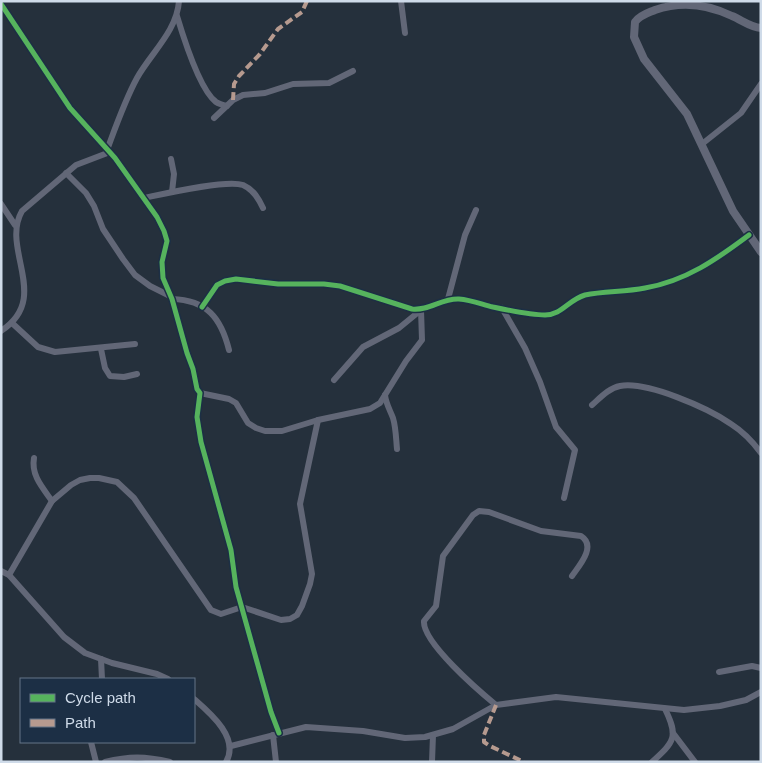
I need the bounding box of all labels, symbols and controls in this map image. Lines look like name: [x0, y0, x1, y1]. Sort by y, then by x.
legend: [20, 678, 195, 743]
text: Cycle path: [65, 689, 136, 706]
text: Path: [65, 714, 96, 731]

